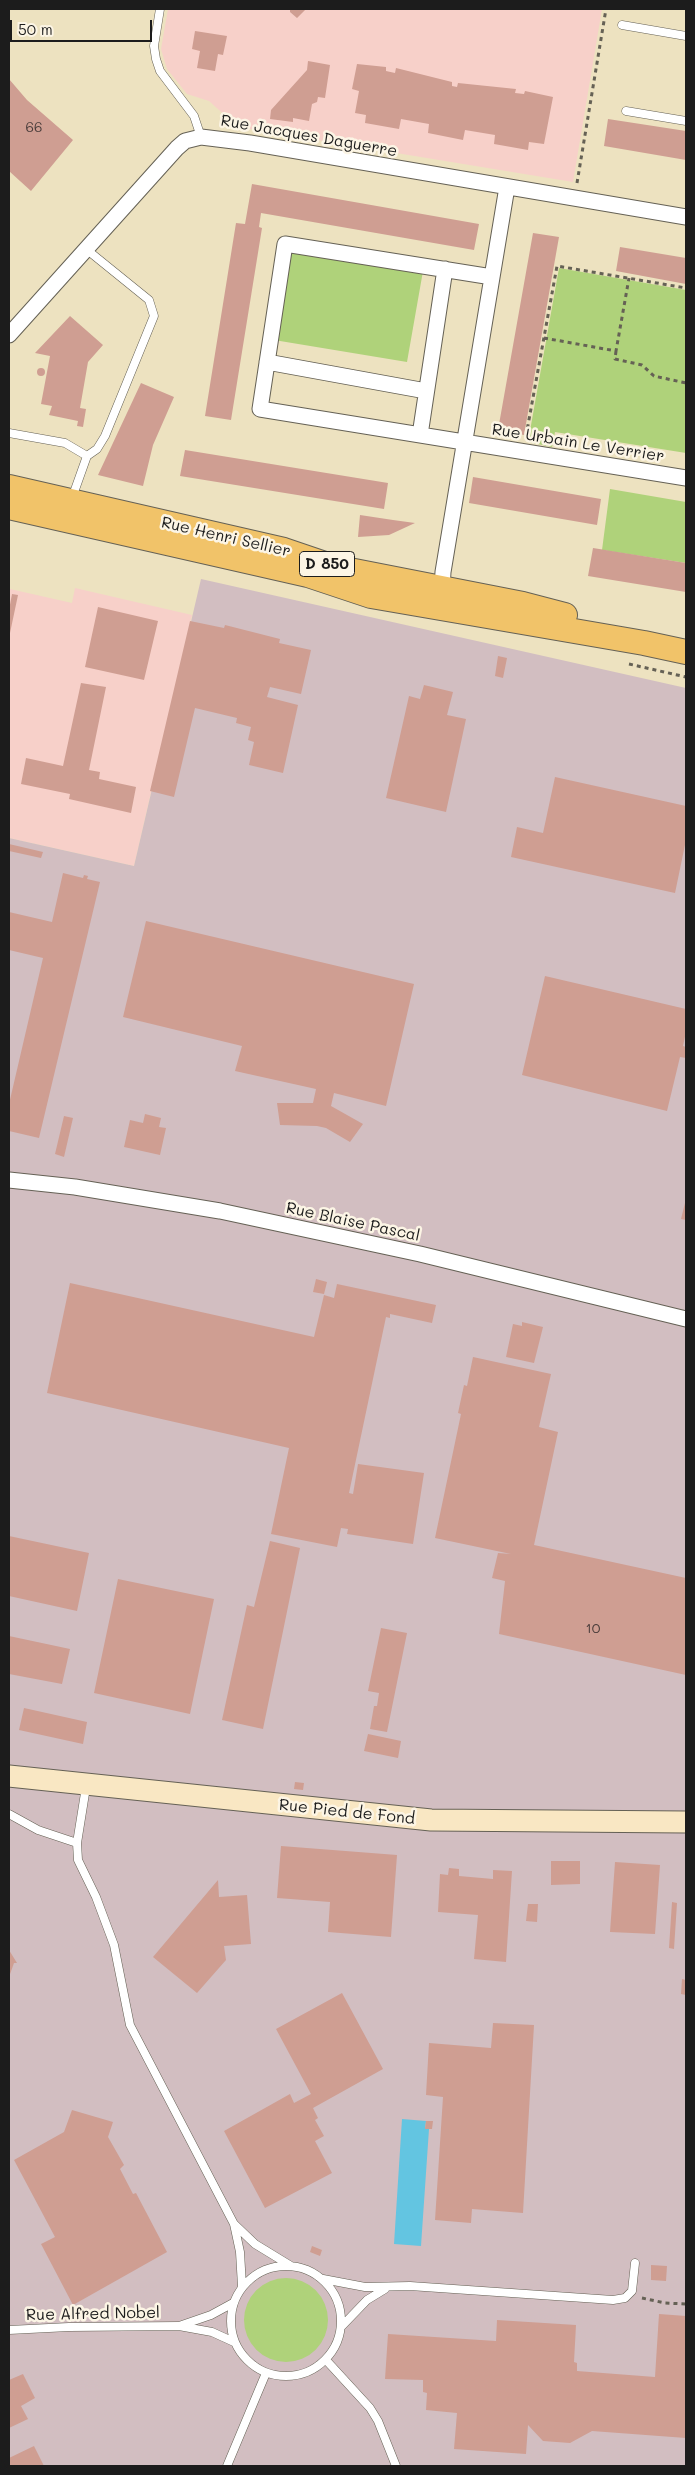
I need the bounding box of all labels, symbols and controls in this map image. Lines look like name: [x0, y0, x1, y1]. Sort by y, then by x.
scale bar: [12, 10, 155, 42]
text: 50 m: [18, 19, 53, 39]
street label: Rue Jacques Daguerre: [219, 111, 399, 161]
house number: 66: [26, 120, 42, 136]
street label: Rue Urbain Le Verrier: [490, 420, 666, 466]
street label: Rue Henri Sellier: [160, 513, 292, 561]
road number: D 850: [300, 552, 354, 576]
street label: Rue Blaise Pascal: [284, 1198, 422, 1246]
house number: 10: [586, 1621, 600, 1637]
street label: Rue Pied de Fond: [278, 1795, 416, 1829]
street label: Rue Alfred Nobel: [26, 2303, 160, 2325]

